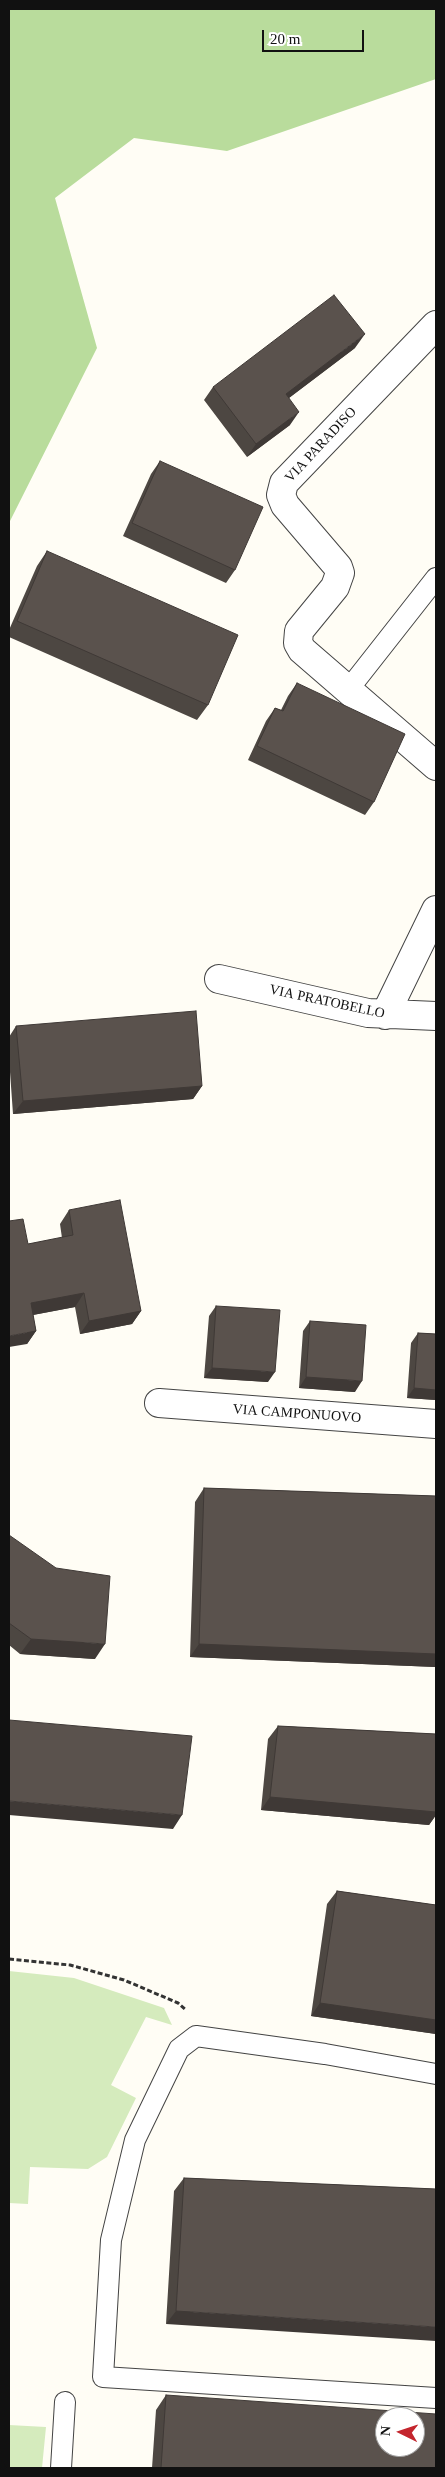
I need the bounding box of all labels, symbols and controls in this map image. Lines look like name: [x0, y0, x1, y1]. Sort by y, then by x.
scale bar: [265, 20, 368, 52]
text: 20 m: [270, 31, 300, 47]
street label: VIA PARADISO: [282, 404, 360, 486]
street label: VIA PRATOBELLO: [268, 982, 386, 1022]
street label: VIA CAMPONUOVO: [232, 1401, 362, 1427]
north arrow: [375, 2407, 425, 2457]
text: N: [378, 2425, 393, 2437]

